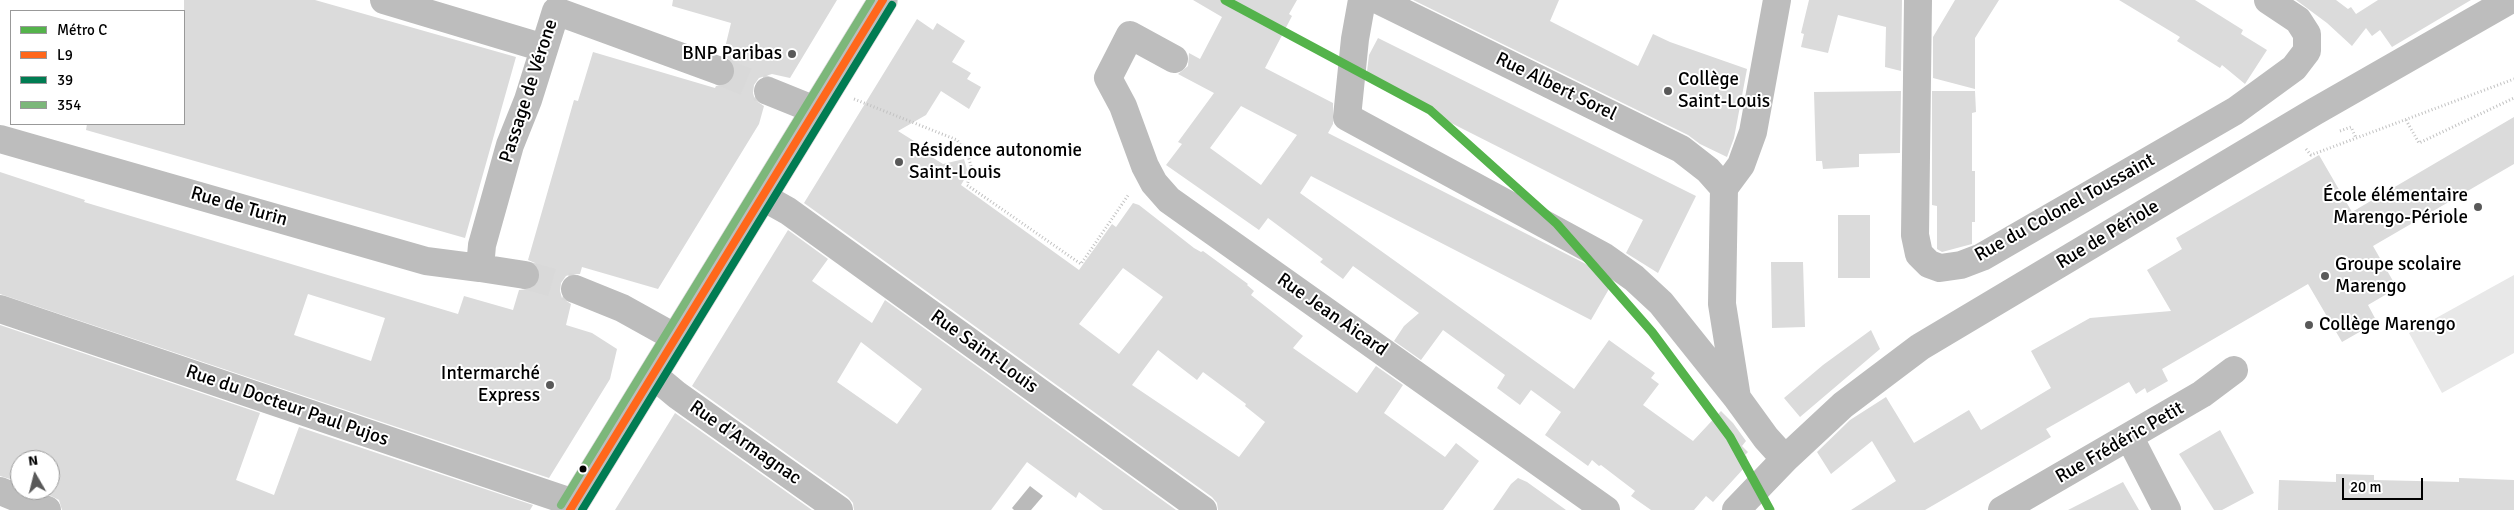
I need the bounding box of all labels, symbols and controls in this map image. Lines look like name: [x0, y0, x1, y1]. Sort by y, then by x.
legend: [10, 10, 185, 125]
street label: Passage de Vérone: [495, 16, 563, 166]
text: Métro C: [57, 21, 107, 39]
place label: BNP Paribas: [682, 43, 782, 65]
text: L9: [57, 46, 73, 64]
marker: BNP Paribas: [786, 48, 798, 60]
street label: Rue Albert Sorel: [1492, 48, 1620, 126]
place label: Collège Saint-Louis: [1678, 69, 1770, 113]
text: 39: [57, 71, 73, 89]
marker: Collège Saint-Louis: [1662, 85, 1674, 97]
text: 354: [57, 96, 81, 114]
place label: Résidence autonomie Saint-Louis: [909, 140, 1082, 184]
street label: Rue du Colonel Toussaint: [1971, 149, 2159, 267]
marker: Résidence autonomie Saint-Louis: [893, 156, 905, 168]
street label: Rue de Turin: [188, 182, 290, 232]
place label: École élémentaire Marengo-Périole: [2323, 185, 2468, 229]
street label: Rue de Périole: [2052, 195, 2164, 275]
marker: École élémentaire Marengo-Périole: [2472, 201, 2484, 213]
place label: Groupe scolaire Marengo: [2335, 254, 2461, 298]
street label: Rue Jean Aicard: [1272, 269, 1392, 361]
marker: Groupe scolaire Marengo: [2319, 270, 2331, 282]
street label: Rue Saint-Louis: [926, 305, 1042, 399]
place label: Collège Marengo: [2319, 314, 2456, 336]
marker: Collège Marengo: [2303, 319, 2315, 331]
street label: Rue du Docteur Paul Pujos: [183, 361, 391, 451]
place label: Intermarché Express: [441, 363, 540, 407]
marker: Intermarché Express: [544, 379, 556, 391]
street label: Rue d'Armagnac: [685, 396, 805, 490]
street label: Rue Frédéric Petit: [2052, 397, 2188, 489]
north arrow: [10, 450, 60, 500]
text: N: [27, 452, 39, 470]
unlabelled marker: [578, 464, 588, 474]
scale bar: [2344, 468, 2425, 500]
text: 20 m: [2350, 478, 2381, 496]

